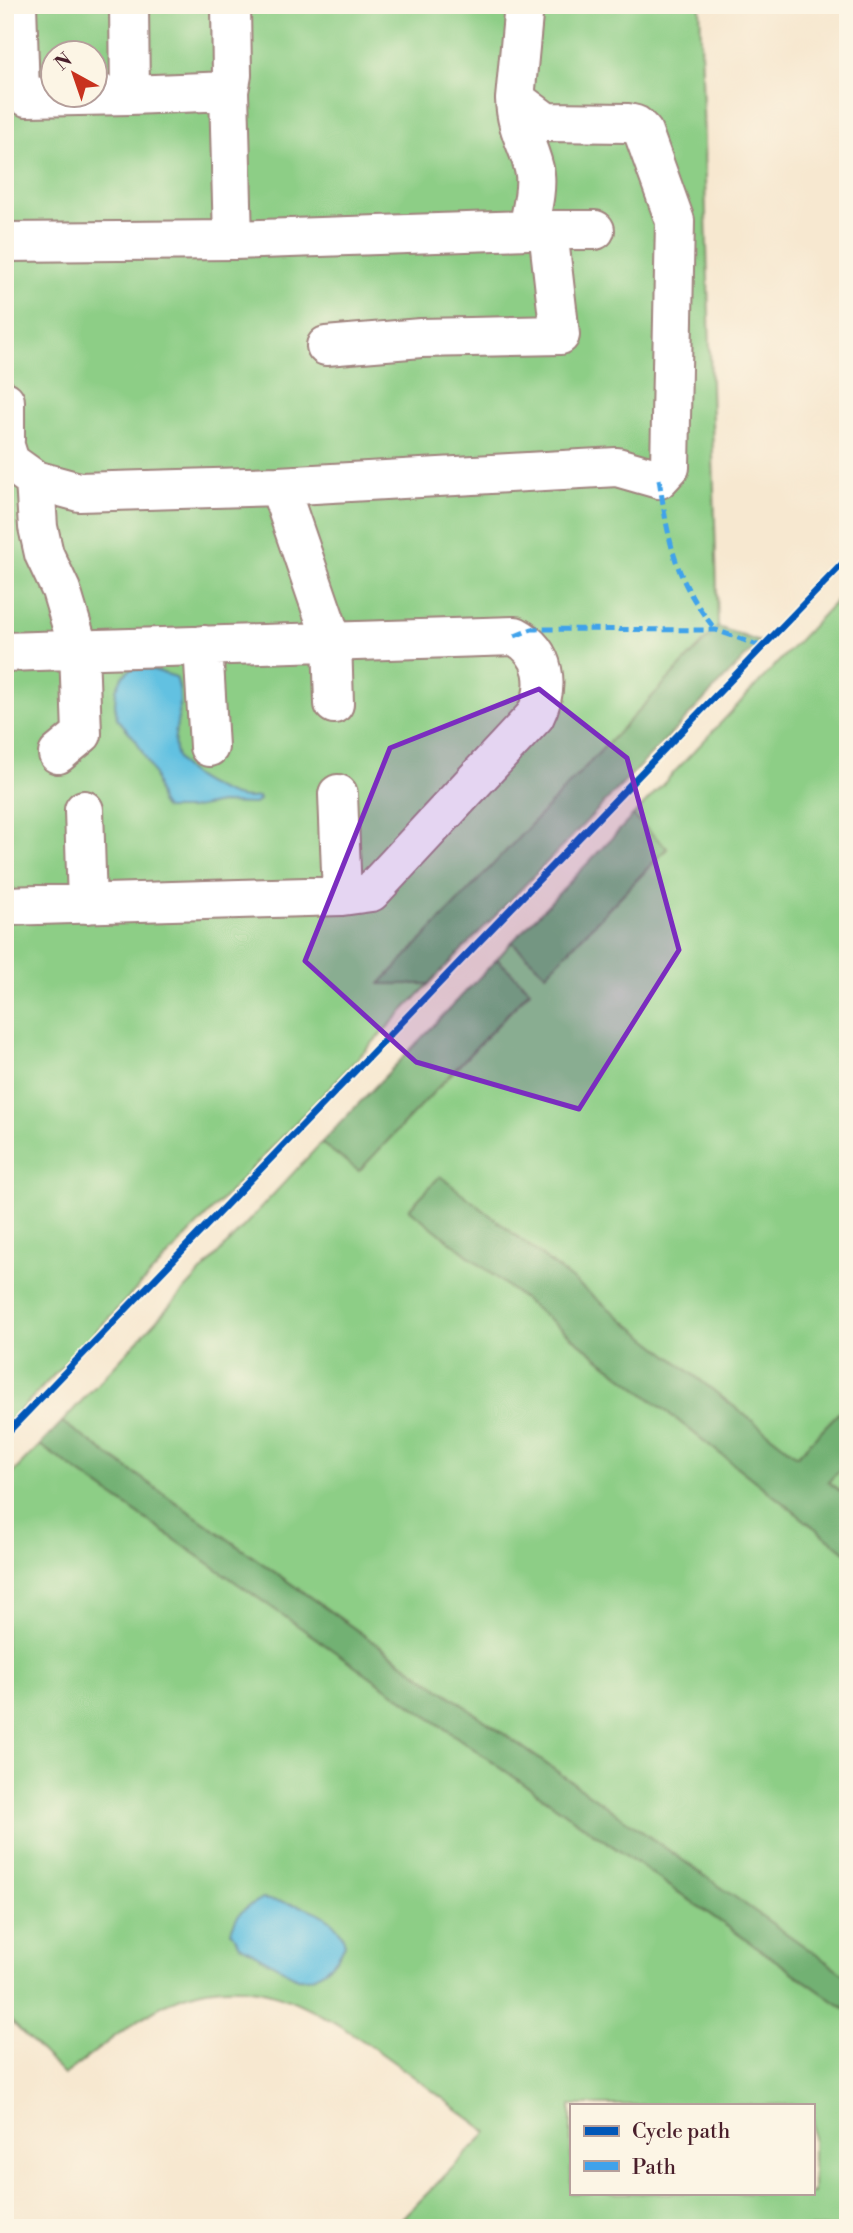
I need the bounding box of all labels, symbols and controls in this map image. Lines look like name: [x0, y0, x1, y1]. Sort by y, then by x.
north arrow: [38, 38, 108, 108]
text: N: [50, 48, 77, 76]
legend: [570, 2104, 814, 2194]
text: Cycle path: [632, 2119, 731, 2145]
text: Path: [632, 2155, 677, 2181]

